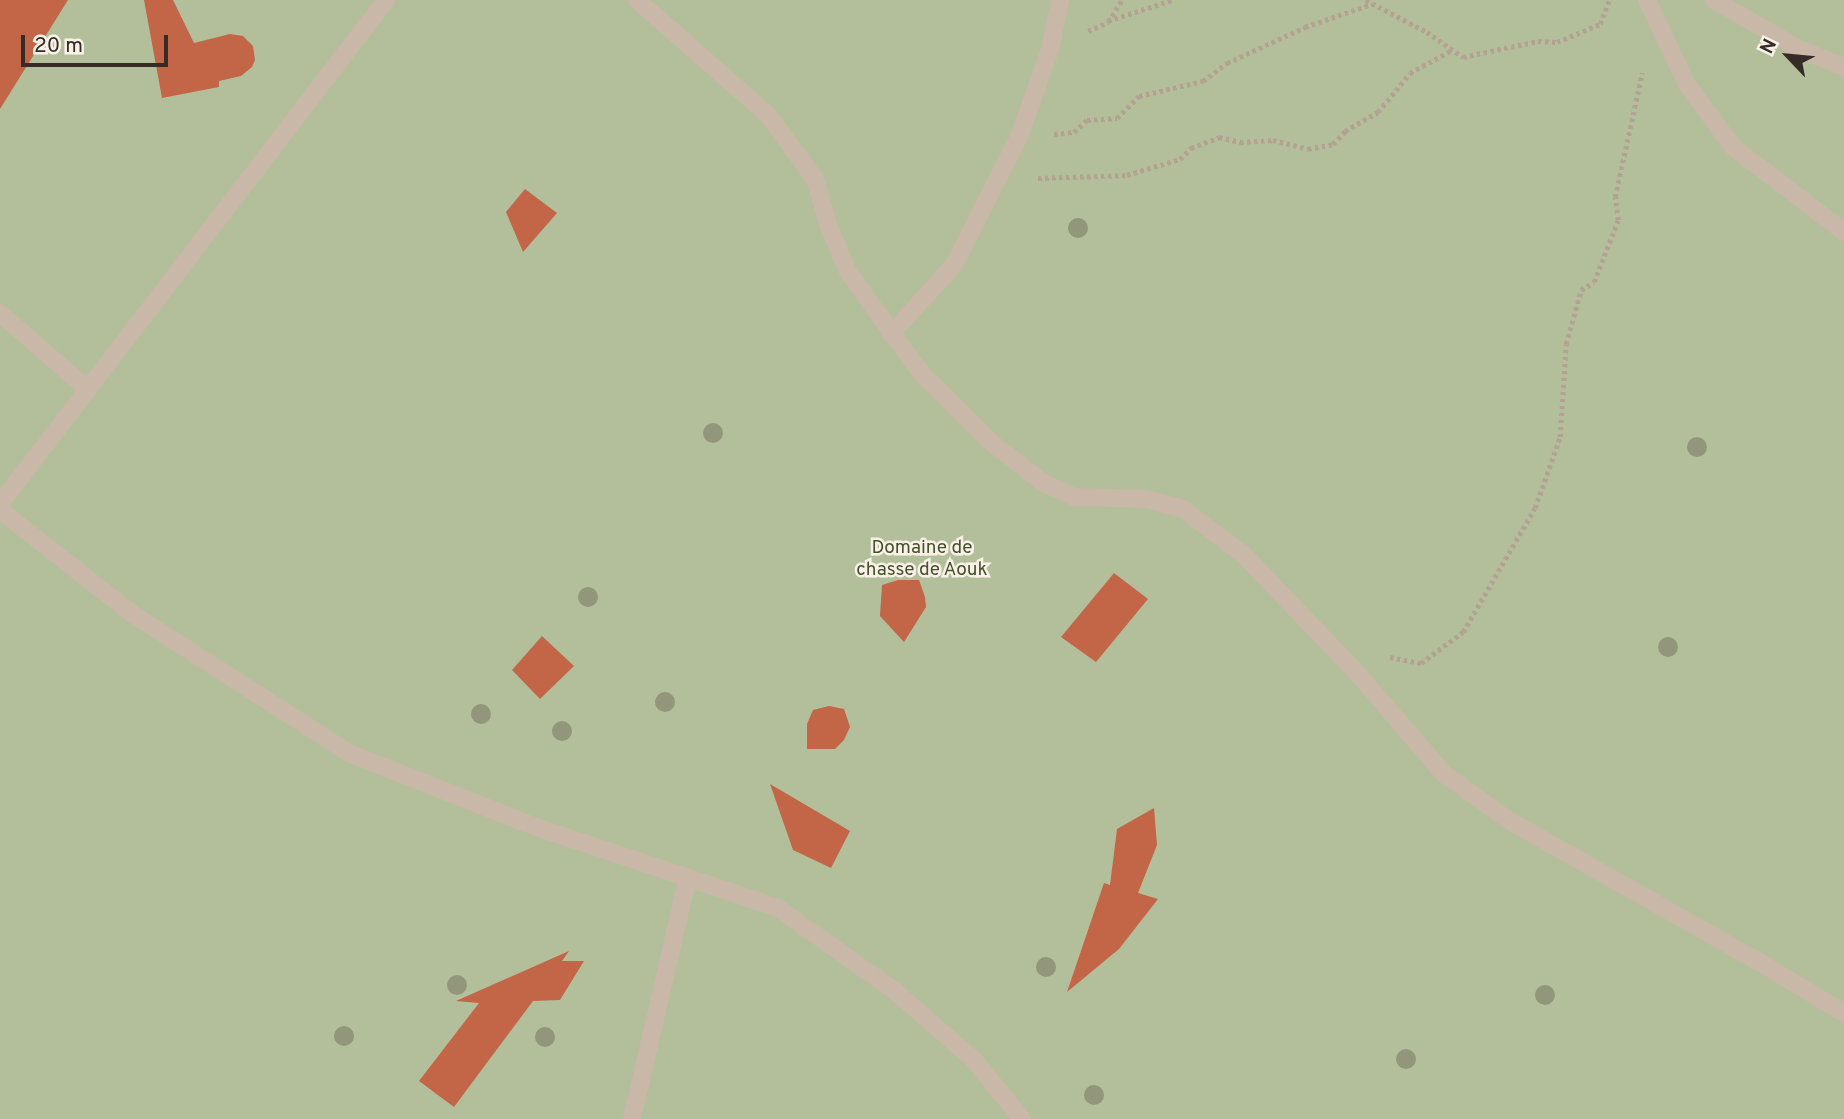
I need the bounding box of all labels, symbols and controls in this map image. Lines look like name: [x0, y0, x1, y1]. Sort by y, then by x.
scale bar: [24, 21, 172, 65]
north arrow: [1753, 21, 1823, 91]
text: 20 m: [34, 33, 83, 60]
text: N: [1755, 35, 1783, 58]
park label: Domaine de chasse de Aouk: [856, 538, 988, 582]

